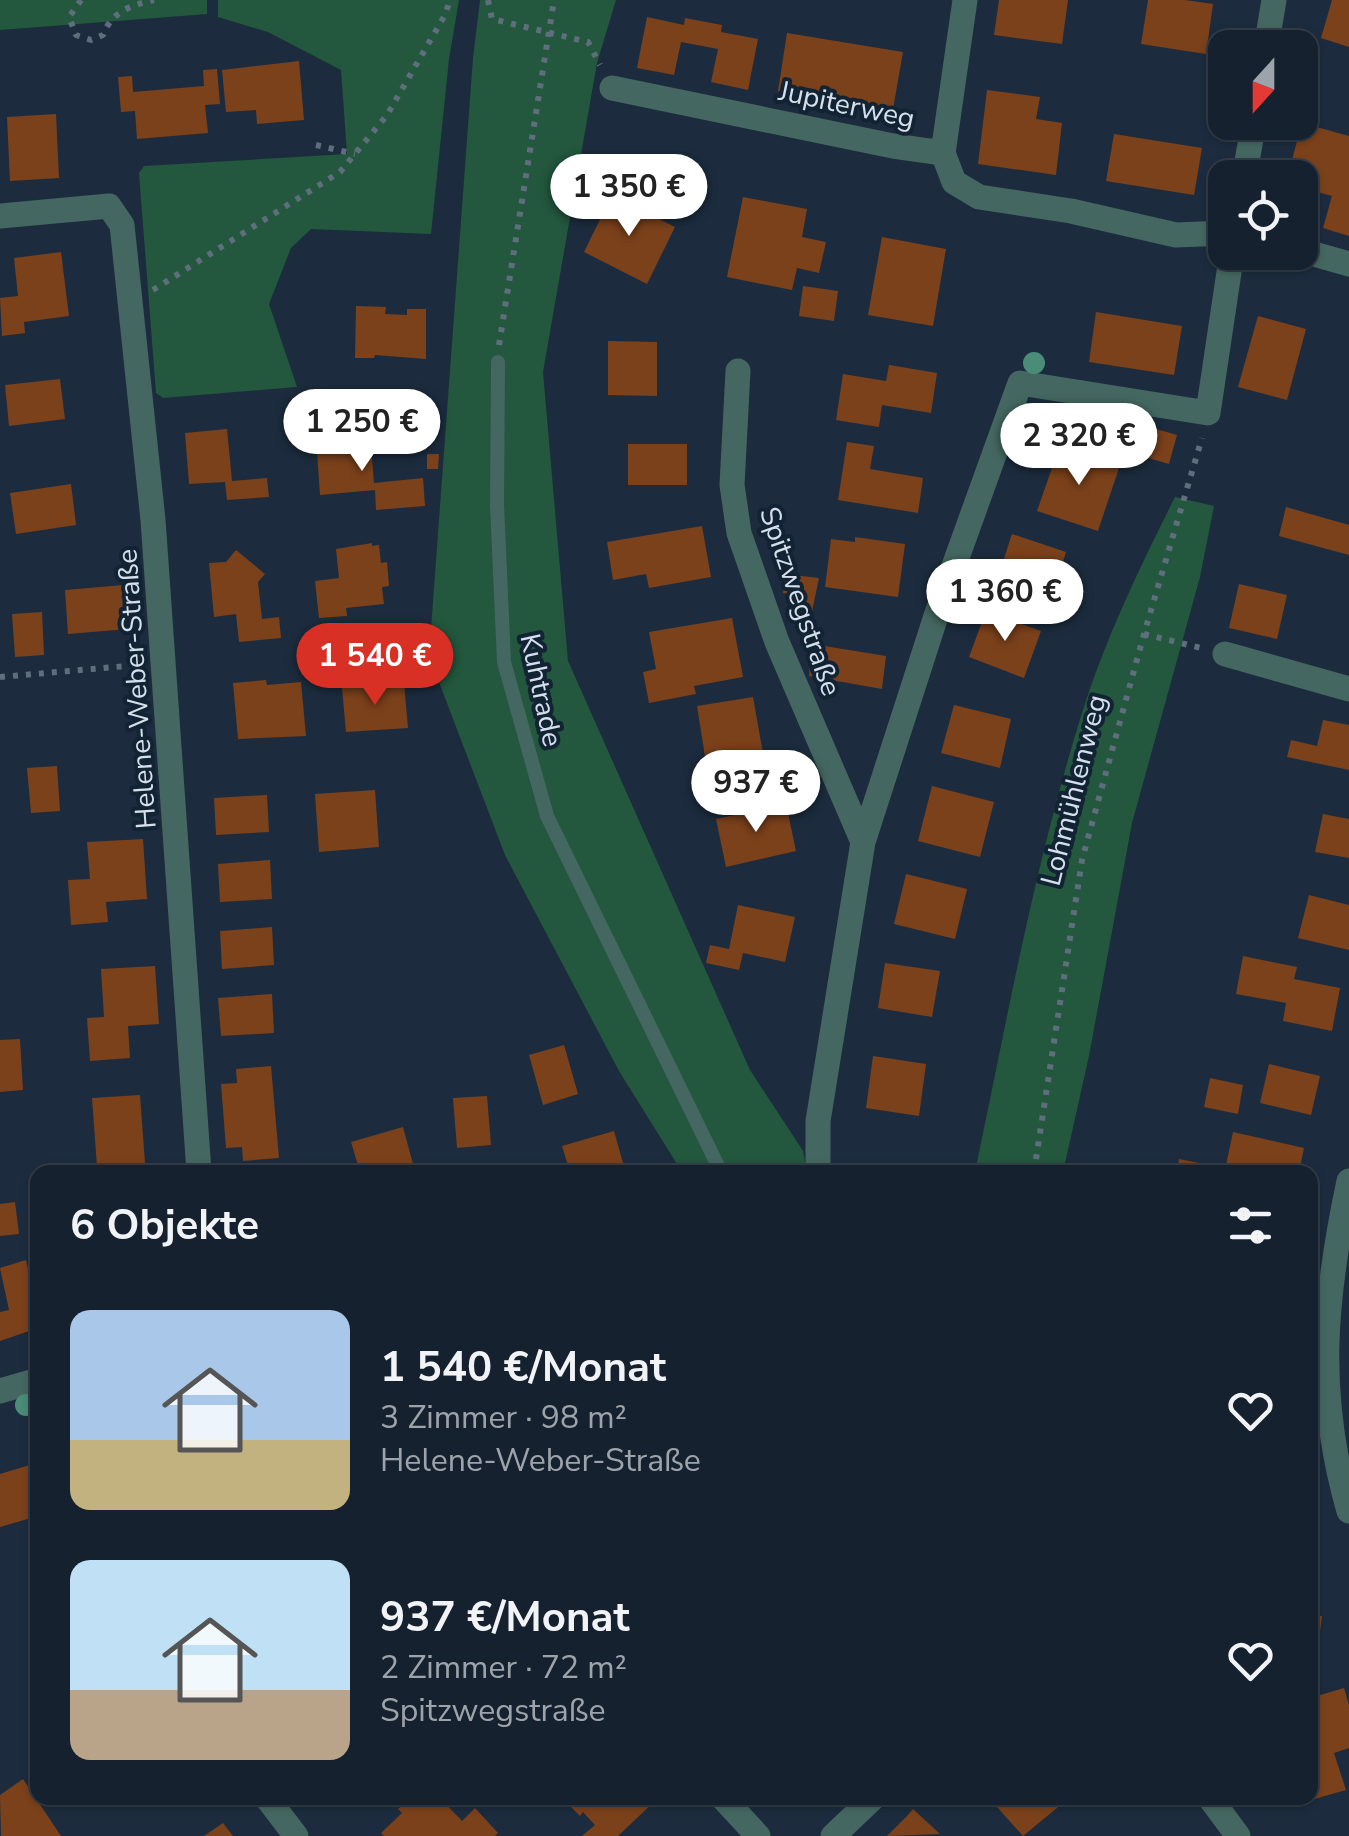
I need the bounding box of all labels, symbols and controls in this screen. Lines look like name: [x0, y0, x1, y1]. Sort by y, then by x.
north arrow: [1208, 30, 1318, 140]
map controls: [1208, 30, 1318, 270]
street label: Jupiterweg: [775, 72, 918, 138]
pin: 1 350 €: [537, 154, 721, 239]
button: locate: [1208, 160, 1318, 270]
text: 1 350 €: [572, 165, 686, 208]
pin: 1 250 €: [270, 389, 454, 474]
text: 1 250 €: [305, 400, 419, 443]
pin: 2 320 €: [987, 403, 1171, 488]
text: 2 320 €: [1022, 414, 1136, 457]
street label: Spitzwegstraße: [750, 502, 850, 701]
street label: Helene-Weber-Straße: [108, 548, 166, 830]
pin: 1 360 €: [913, 559, 1097, 644]
text: 1 360 €: [948, 570, 1062, 613]
pin: 1 540 €: [283, 623, 467, 708]
street label: Kuhtrade: [511, 630, 572, 750]
text: 1 540 €: [318, 634, 432, 677]
street label: Lohmühlenweg: [1032, 691, 1116, 890]
pin: 937 €: [686, 750, 826, 835]
text: 937 €: [713, 761, 799, 804]
text: 6 Objekte: [70, 1197, 259, 1254]
icon: filters: [1223, 1198, 1278, 1253]
text: 1 540 €/Monat: [380, 1339, 666, 1396]
icon: home: [150, 1350, 270, 1470]
icon: heart: [1223, 1383, 1278, 1438]
text: 3 Zimmer · 98 m²: [380, 1396, 627, 1439]
text: Helene-Weber-Straße: [380, 1439, 701, 1482]
text: 937 €/Monat: [380, 1589, 630, 1646]
icon: home: [150, 1600, 270, 1720]
icon: heart: [1223, 1633, 1278, 1688]
text: 2 Zimmer · 72 m²: [380, 1646, 627, 1689]
text: Spitzwegstraße: [380, 1689, 605, 1732]

